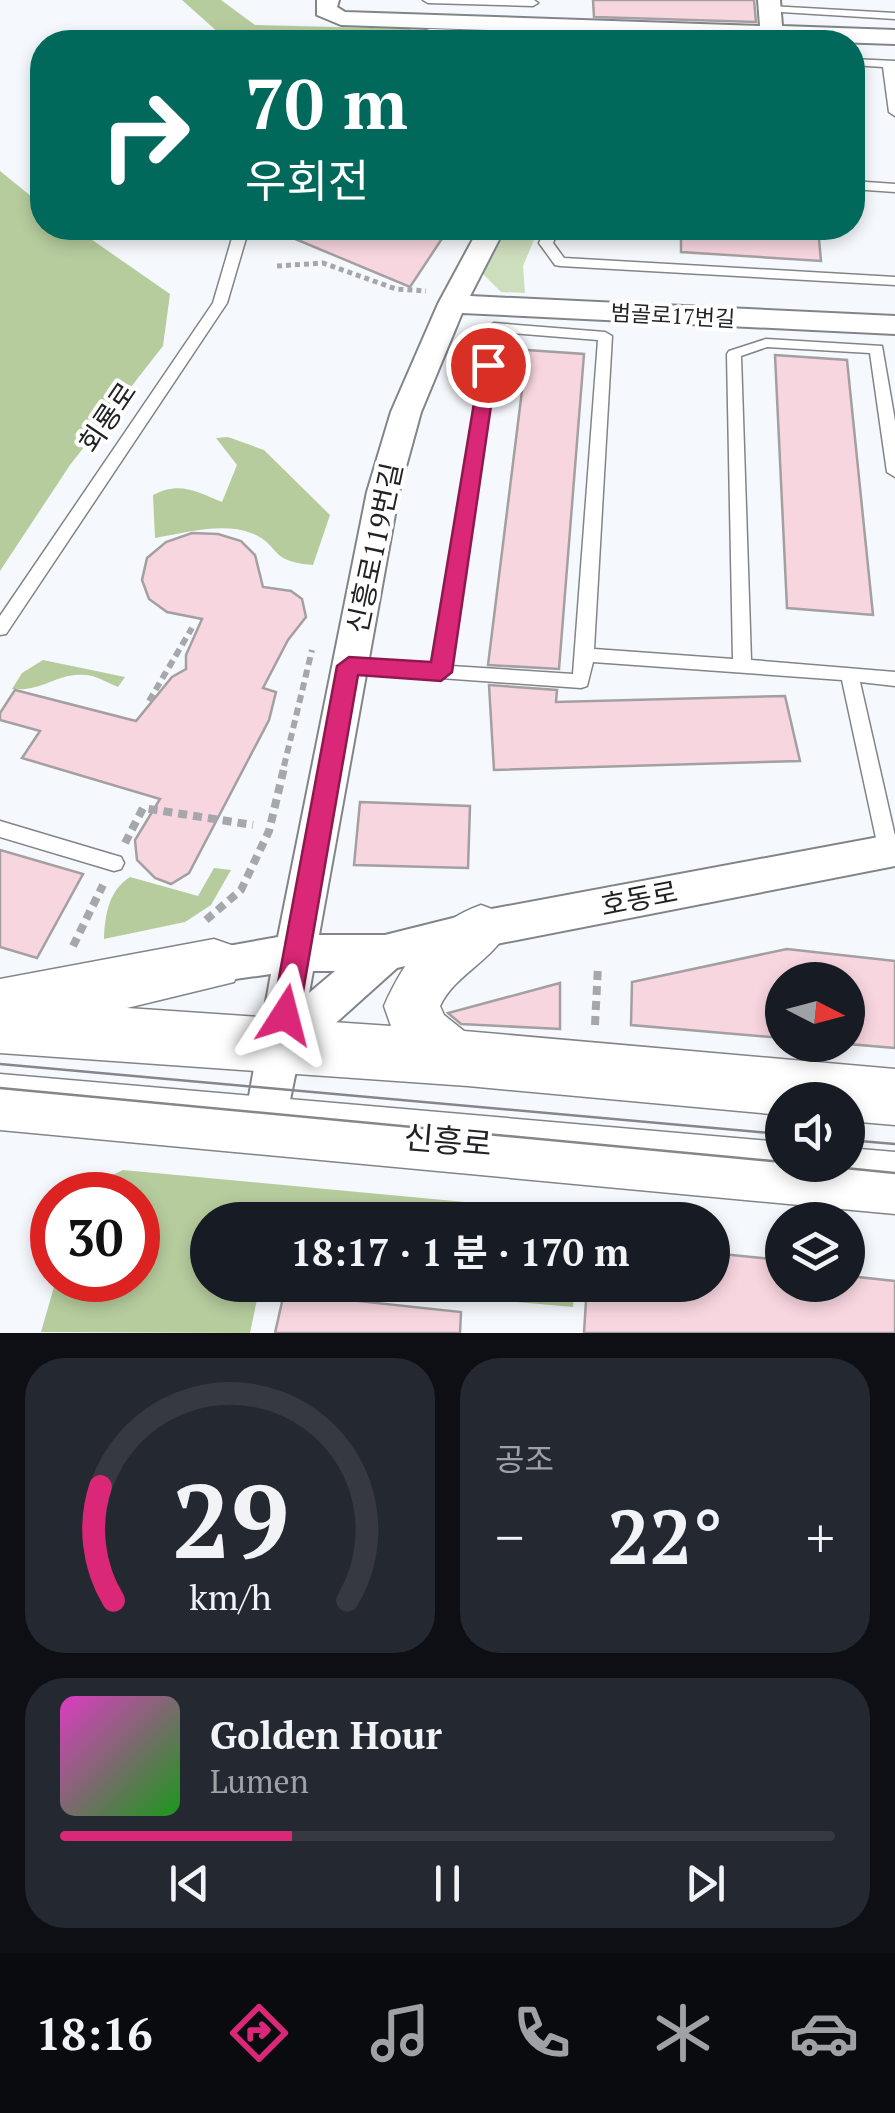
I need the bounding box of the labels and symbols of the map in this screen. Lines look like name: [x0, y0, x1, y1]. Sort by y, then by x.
street label: 범골로17번길: [610, 297, 736, 333]
pin: [446, 323, 531, 408]
street label: 회룡로: [70, 375, 144, 459]
street label: 신흥로119번길: [338, 459, 410, 637]
street label: 호동로: [598, 872, 680, 924]
north arrow: [765, 962, 865, 1062]
position arrow: [233, 963, 337, 1067]
street label: 신흥로: [402, 1115, 494, 1165]
speed limit sign: 30: [30, 1172, 160, 1302]

